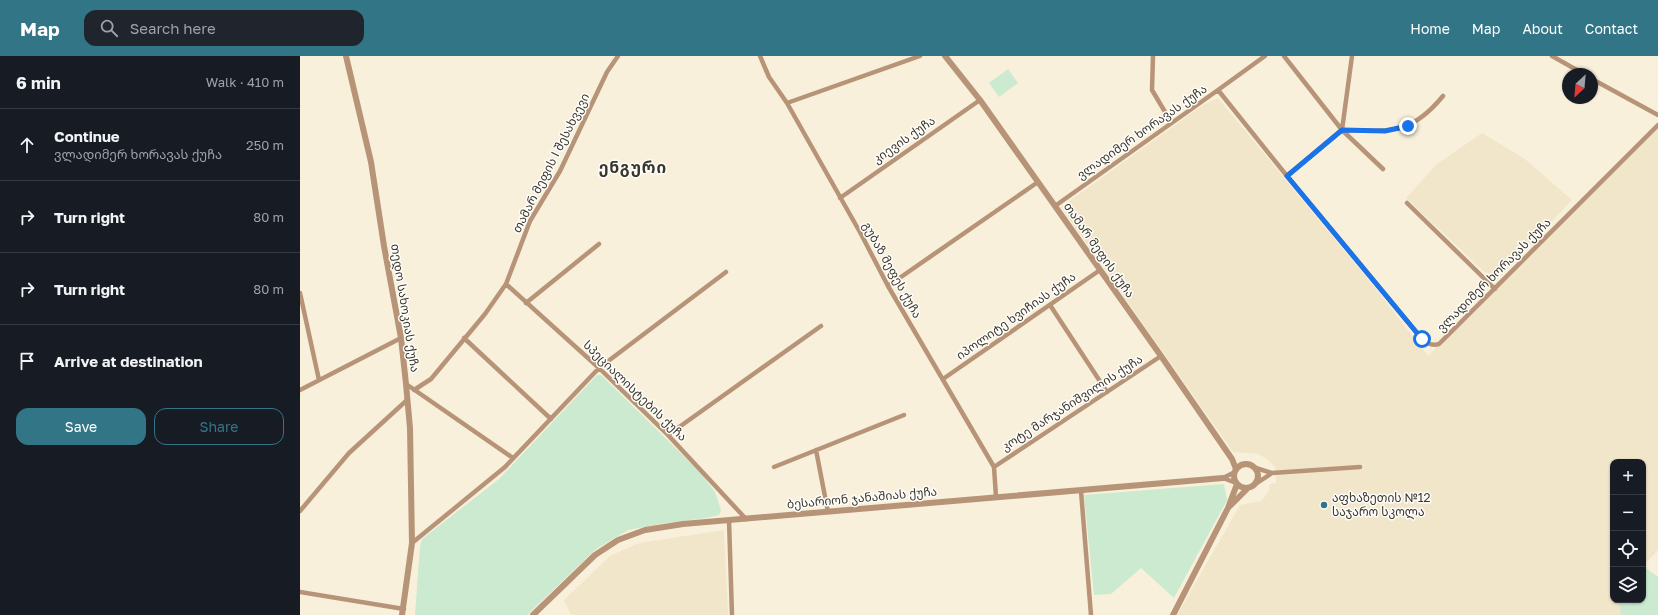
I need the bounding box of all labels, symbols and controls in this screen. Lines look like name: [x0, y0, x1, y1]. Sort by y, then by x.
search box: [84, 10, 364, 46]
text: Map: [20, 17, 60, 40]
icon: search: [98, 17, 120, 39]
text: Search here: [130, 19, 216, 37]
text: Home: [1410, 20, 1450, 37]
text: Map: [1472, 20, 1500, 37]
text: About: [1522, 20, 1563, 37]
text: Contact: [1585, 20, 1638, 37]
north arrow: [1562, 68, 1598, 104]
text: 6 min: [16, 72, 61, 93]
text: Walk · 410 m: [206, 74, 284, 90]
street label: ვლადიმერ ხორავას ქუჩა: [1074, 81, 1210, 183]
street label: თამარ მეფის I შესახვევი: [509, 90, 592, 235]
street label: კიევის ქუჩა: [870, 113, 938, 167]
route end: [1399, 117, 1417, 135]
text: Continue: [54, 127, 120, 145]
icon: ahead: [16, 134, 38, 156]
text: 250 m: [246, 137, 284, 153]
text: ვლადიმერ ხორავას ქუჩა: [54, 146, 222, 162]
district label: ენგური: [599, 157, 667, 177]
street label: თამარ მეფის ქუჩა: [1061, 199, 1138, 300]
icon: right: [16, 206, 38, 228]
text: Turn right: [54, 208, 125, 226]
text: 80 m: [253, 209, 284, 225]
street label: ვლადიმერ ხორავას ქუჩა: [1433, 214, 1555, 336]
street label: გუბაზ მეფეს ქუჩა: [860, 219, 925, 321]
street label: თედო სახოკიას ქუჩა: [387, 243, 423, 373]
street label: იპოლიტე ხვიჩიას ქუჩა: [953, 269, 1079, 363]
icon: right: [16, 278, 38, 300]
text: Turn right: [54, 280, 125, 298]
text: 80 m: [253, 281, 284, 297]
route start: [1413, 330, 1431, 348]
street label: სპეციალისტების ქუჩა: [580, 337, 690, 445]
icon: arrive: [16, 350, 38, 372]
street label: კოტე მარჯანიშვილის ქუჩა: [998, 351, 1146, 455]
text: Arrive at destination: [54, 352, 203, 370]
button: Save: [16, 408, 146, 445]
button: Share: [154, 408, 284, 445]
map controls: [1610, 459, 1646, 603]
button: +: [1610, 459, 1646, 495]
street label: ბესარიონ ჯანაშიას ქუჩა: [786, 483, 938, 512]
place label: აფხაზეთის №12 საჯარო სკოლა: [1332, 490, 1431, 520]
button: −: [1610, 495, 1646, 531]
marker: აფხაზეთის №12 საჯარო სკოლა: [1319, 500, 1329, 510]
button: locate: [1610, 531, 1646, 567]
button: layers: [1610, 567, 1646, 603]

